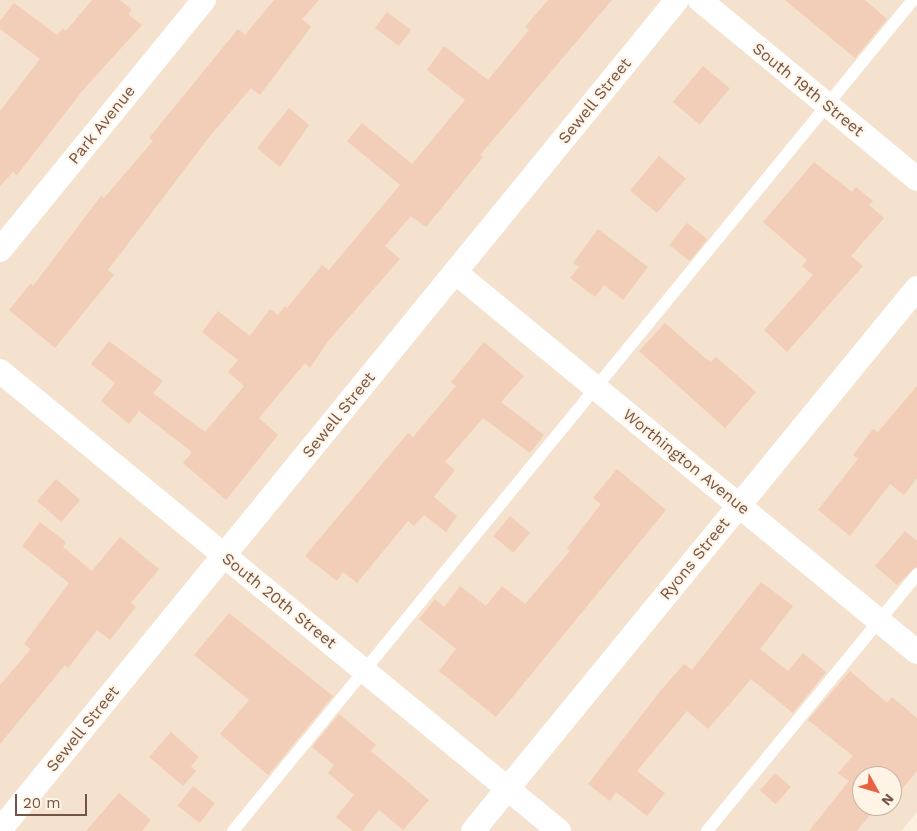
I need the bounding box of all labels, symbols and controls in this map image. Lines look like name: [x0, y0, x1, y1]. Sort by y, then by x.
street label: South 19th Street: [748, 39, 868, 141]
street label: Sewell Street: [554, 54, 636, 148]
street label: Park Avenue: [64, 81, 140, 169]
street label: Sewell Street: [298, 368, 380, 462]
street label: Worthington Avenue: [619, 405, 753, 519]
street label: Ryons Street: [656, 514, 734, 604]
street label: South 20th Street: [218, 549, 340, 653]
street label: Sewell Street: [42, 682, 124, 776]
north arrow: [852, 766, 902, 816]
scale bar: [18, 784, 90, 816]
text: N: [878, 791, 897, 809]
text: 20 m: [23, 794, 61, 812]

